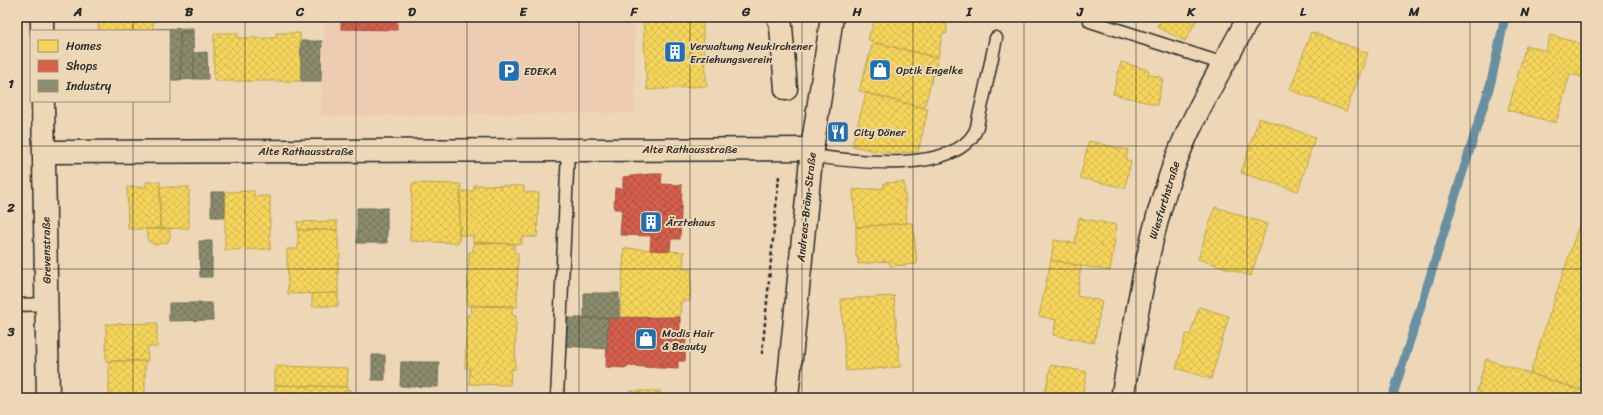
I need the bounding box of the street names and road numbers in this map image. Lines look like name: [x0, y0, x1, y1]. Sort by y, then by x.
street label: Alte Rathausstraße: [642, 140, 738, 159]
street label: Alte Rathausstraße: [258, 142, 354, 161]
street label: Andreas-Bräm-Straße: [791, 151, 822, 264]
street label: Wiesfurthstraße: [1144, 159, 1185, 241]
street label: Grevenstraße: [36, 216, 57, 284]

